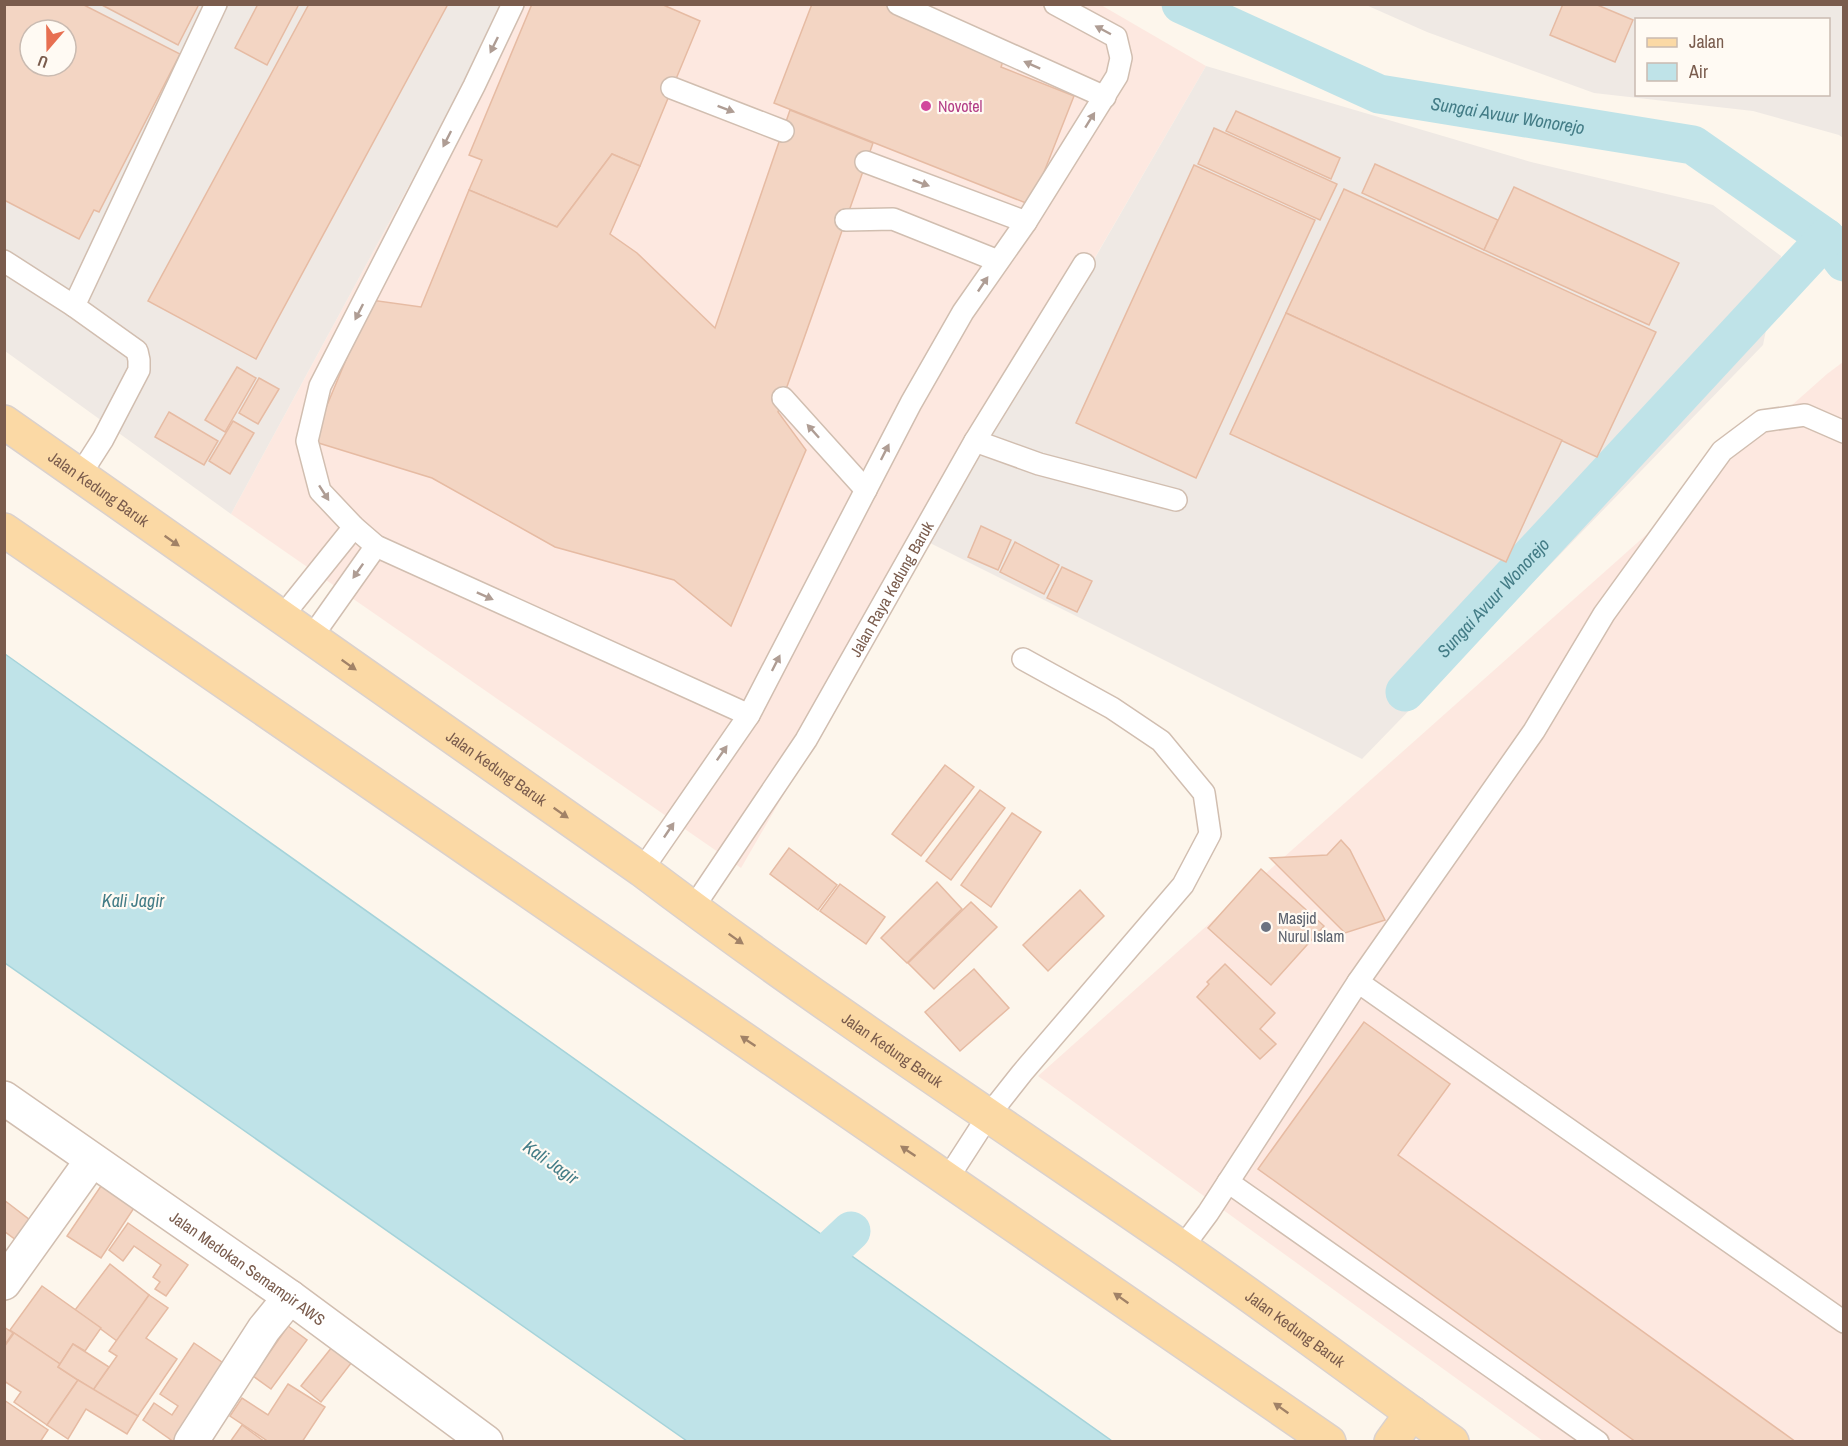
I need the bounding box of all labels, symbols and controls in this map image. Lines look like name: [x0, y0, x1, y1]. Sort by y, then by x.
north arrow: [18, 18, 78, 78]
legend: [1635, 18, 1830, 96]
one-way arrow: [1094, 25, 1111, 35]
text: Jalan: [1689, 29, 1724, 54]
one-way arrow: [489, 37, 498, 54]
text: U: [35, 50, 51, 74]
one-way arrow: [1023, 59, 1041, 69]
text: Air: [1688, 59, 1708, 84]
water label: Sungai Avuur Wonorejo: [1429, 90, 1586, 140]
place label: Novotel: [938, 95, 983, 117]
marker: Novotel: [919, 99, 933, 113]
one-way arrow: [718, 104, 736, 114]
one-way arrow: [1084, 112, 1095, 128]
one-way arrow: [443, 130, 452, 147]
one-way arrow: [912, 178, 930, 188]
one-way arrow: [977, 276, 989, 292]
one-way arrow: [354, 304, 364, 321]
one-way arrow: [807, 424, 820, 439]
one-way arrow: [880, 443, 890, 461]
street label: Jalan Kedung Baruk: [44, 446, 154, 532]
one-way arrow: [318, 484, 330, 500]
street label: Jalan Raya Kedung Baruk: [844, 517, 939, 661]
water label: Sungai Avuur Wonorejo: [1431, 532, 1555, 663]
one-way arrow: [164, 535, 180, 547]
one-way arrow: [352, 563, 364, 579]
one-way arrow: [476, 591, 494, 601]
one-way arrow: [772, 654, 781, 671]
one-way arrow: [341, 659, 357, 670]
street label: Jalan Kedung Baruk: [442, 725, 552, 811]
one-way arrow: [716, 745, 728, 761]
one-way arrow: [552, 807, 568, 819]
one-way arrow: [663, 823, 675, 839]
water label: Kali Jagir: [102, 888, 165, 913]
place label: Masjid Nurul Islam: [1278, 907, 1344, 947]
marker: Masjid Nurul Islam: [1259, 920, 1273, 934]
one-way arrow: [728, 933, 744, 944]
street label: Jalan Kedung Baruk: [838, 1007, 948, 1093]
one-way arrow: [740, 1035, 756, 1047]
water label: Kali Jagir: [518, 1134, 585, 1191]
one-way arrow: [901, 1145, 917, 1157]
street label: Jalan Medokan Semampir AWS: [165, 1206, 330, 1331]
street label: Jalan Kedung Baruk: [1241, 1285, 1350, 1372]
one-way arrow: [1112, 1292, 1129, 1303]
one-way arrow: [1274, 1402, 1290, 1414]

